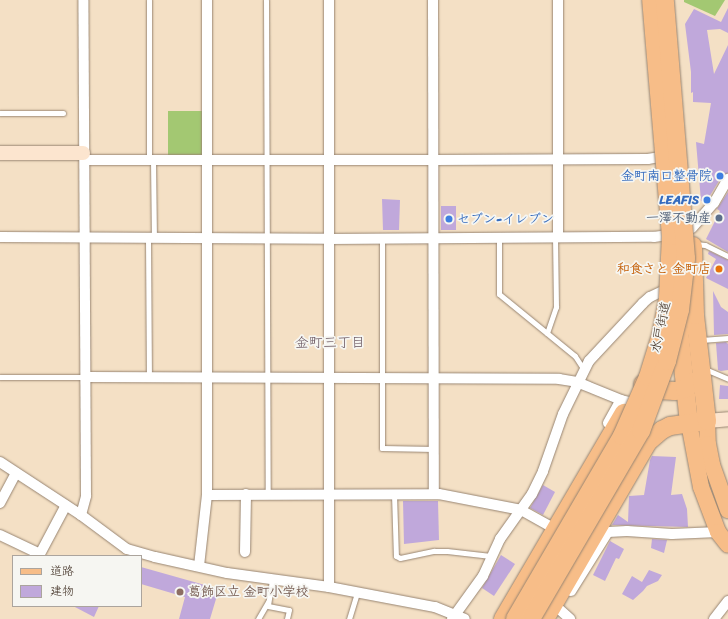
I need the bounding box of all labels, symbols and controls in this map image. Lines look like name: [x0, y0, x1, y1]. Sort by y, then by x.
place label: 金町南口整骨院: [621, 168, 712, 184]
marker: 金町南口整骨院: [715, 171, 725, 181]
place label: LEAFIS: [659, 192, 699, 208]
marker: LEAFIS: [702, 195, 712, 205]
place label: 一澤不動産: [646, 210, 711, 226]
place label: セブン-イレブン: [457, 211, 554, 227]
marker: 一澤不動産: [714, 213, 724, 223]
marker: セブン-イレブン: [444, 214, 454, 224]
place label: 和食さと 金町店: [617, 261, 711, 277]
marker: 和食さと 金町店: [714, 264, 724, 274]
street label: 水戸街道: [648, 300, 674, 354]
district label: 金町三丁目: [295, 335, 365, 351]
legend: [12, 555, 142, 607]
text: 道路: [50, 560, 74, 582]
text: 建物: [50, 580, 74, 602]
place label: 葛飾区立 金町小学校: [188, 584, 308, 600]
marker: 葛飾区立 金町小学校: [175, 587, 185, 597]

